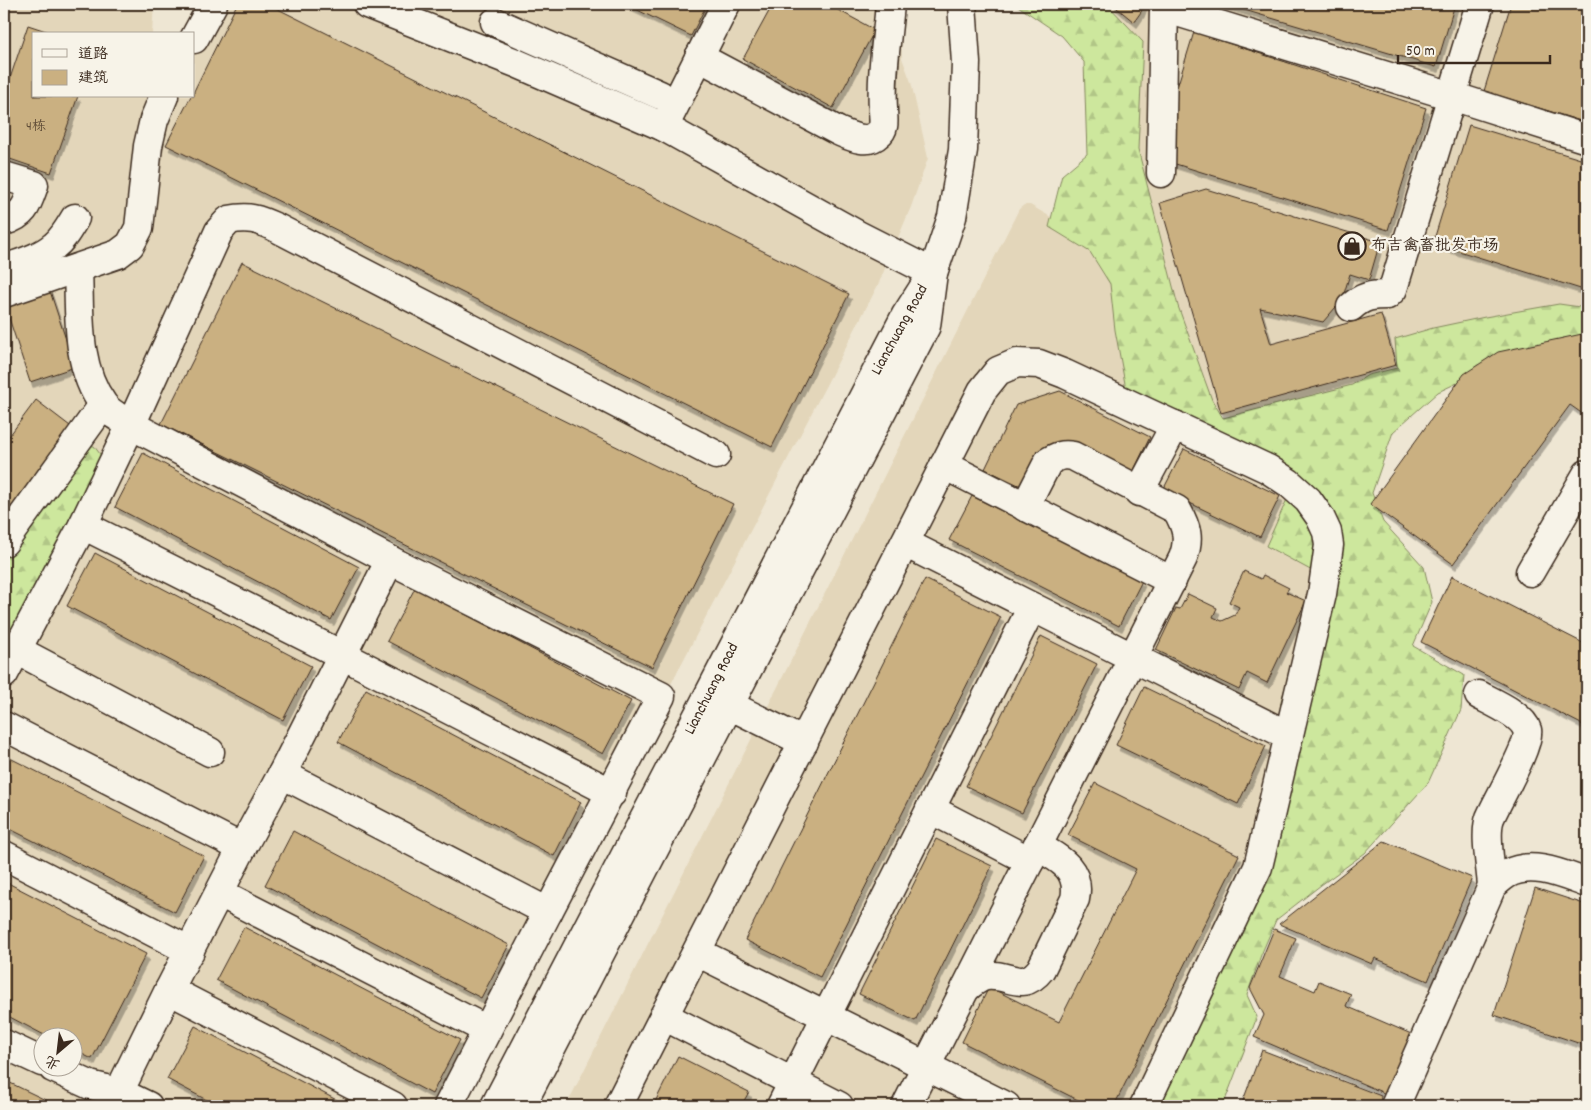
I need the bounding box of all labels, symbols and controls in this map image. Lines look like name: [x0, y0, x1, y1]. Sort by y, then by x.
legend: [32, 32, 195, 98]
scale bar: [1398, 32, 1551, 64]
text: 50 m: [1406, 41, 1435, 63]
text: 道路: [78, 44, 108, 66]
text: 建筑: [78, 68, 108, 90]
house number: 4栋: [26, 117, 46, 137]
shop icon: 布吉禽畜批发市场: [1337, 231, 1367, 261]
place label: 布吉禽畜批发市场: [1371, 235, 1499, 258]
street label: Lianchuang Road: [866, 280, 934, 380]
street label: Lianchuang Road: [679, 639, 745, 739]
north arrow: [32, 1028, 82, 1078]
text: 北: [42, 1050, 64, 1074]

